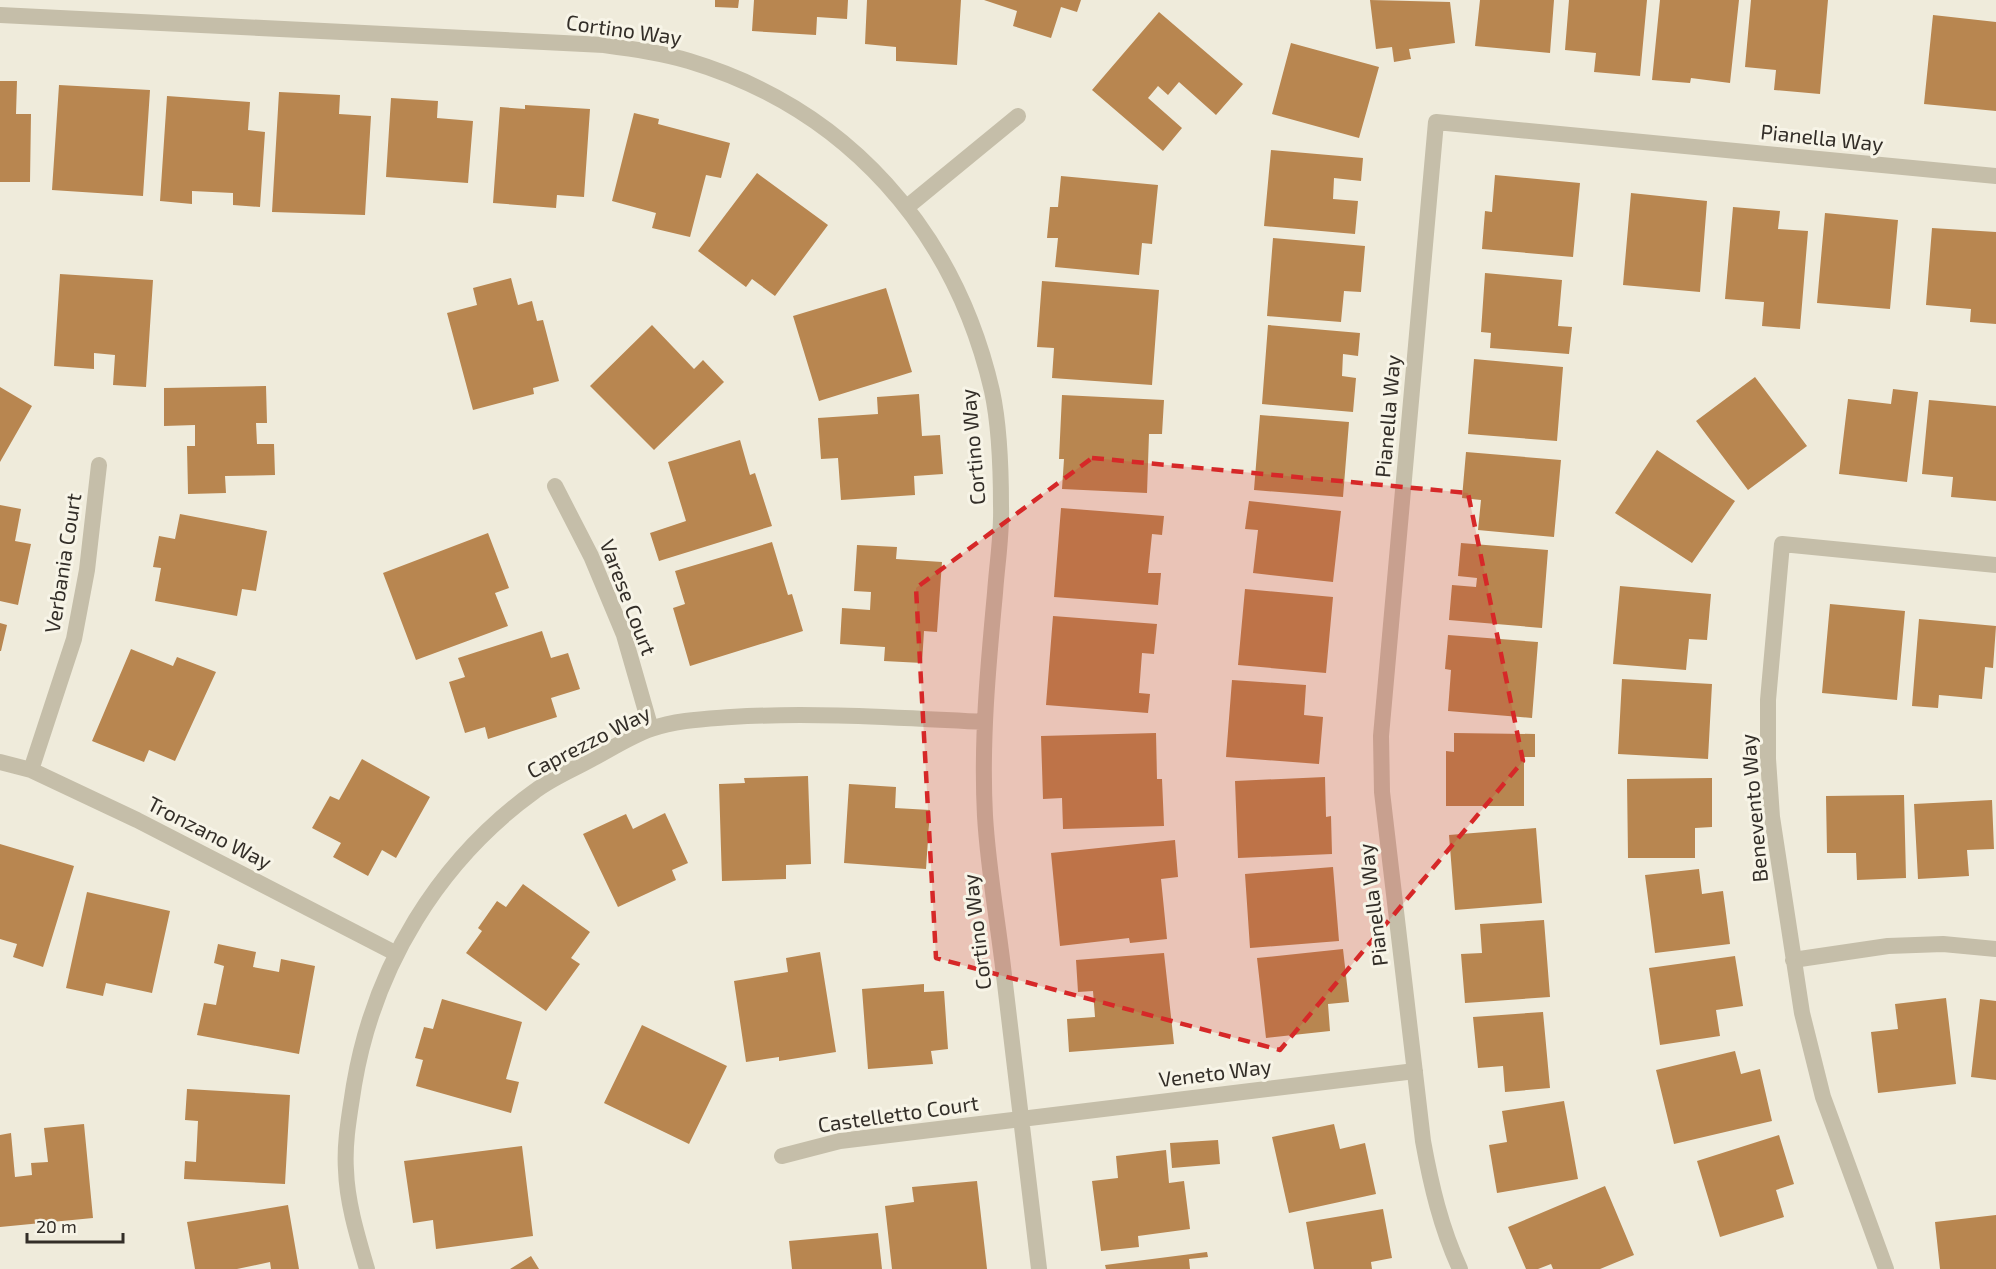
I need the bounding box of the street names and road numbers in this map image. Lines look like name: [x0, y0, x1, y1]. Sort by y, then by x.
street label: Cortino Way: [565, 9, 683, 49]
street label: Pianella Way: [1759, 118, 1885, 156]
street label: Pianella Way: [1369, 353, 1405, 479]
street label: Cortino Way: [954, 388, 990, 506]
street label: Verbania Court: [39, 491, 85, 635]
street label: Varese Court: [595, 536, 663, 658]
street label: Caprezzo Way: [522, 699, 654, 783]
street label: Benevento Way: [1734, 733, 1772, 883]
street label: Tronzano Way: [144, 790, 276, 874]
street label: Pianella Way: [1352, 842, 1392, 968]
street label: Cortino Way: [957, 873, 995, 991]
street label: Veneto Way: [1157, 1053, 1273, 1091]
street label: Castelletto Court: [816, 1089, 980, 1137]

